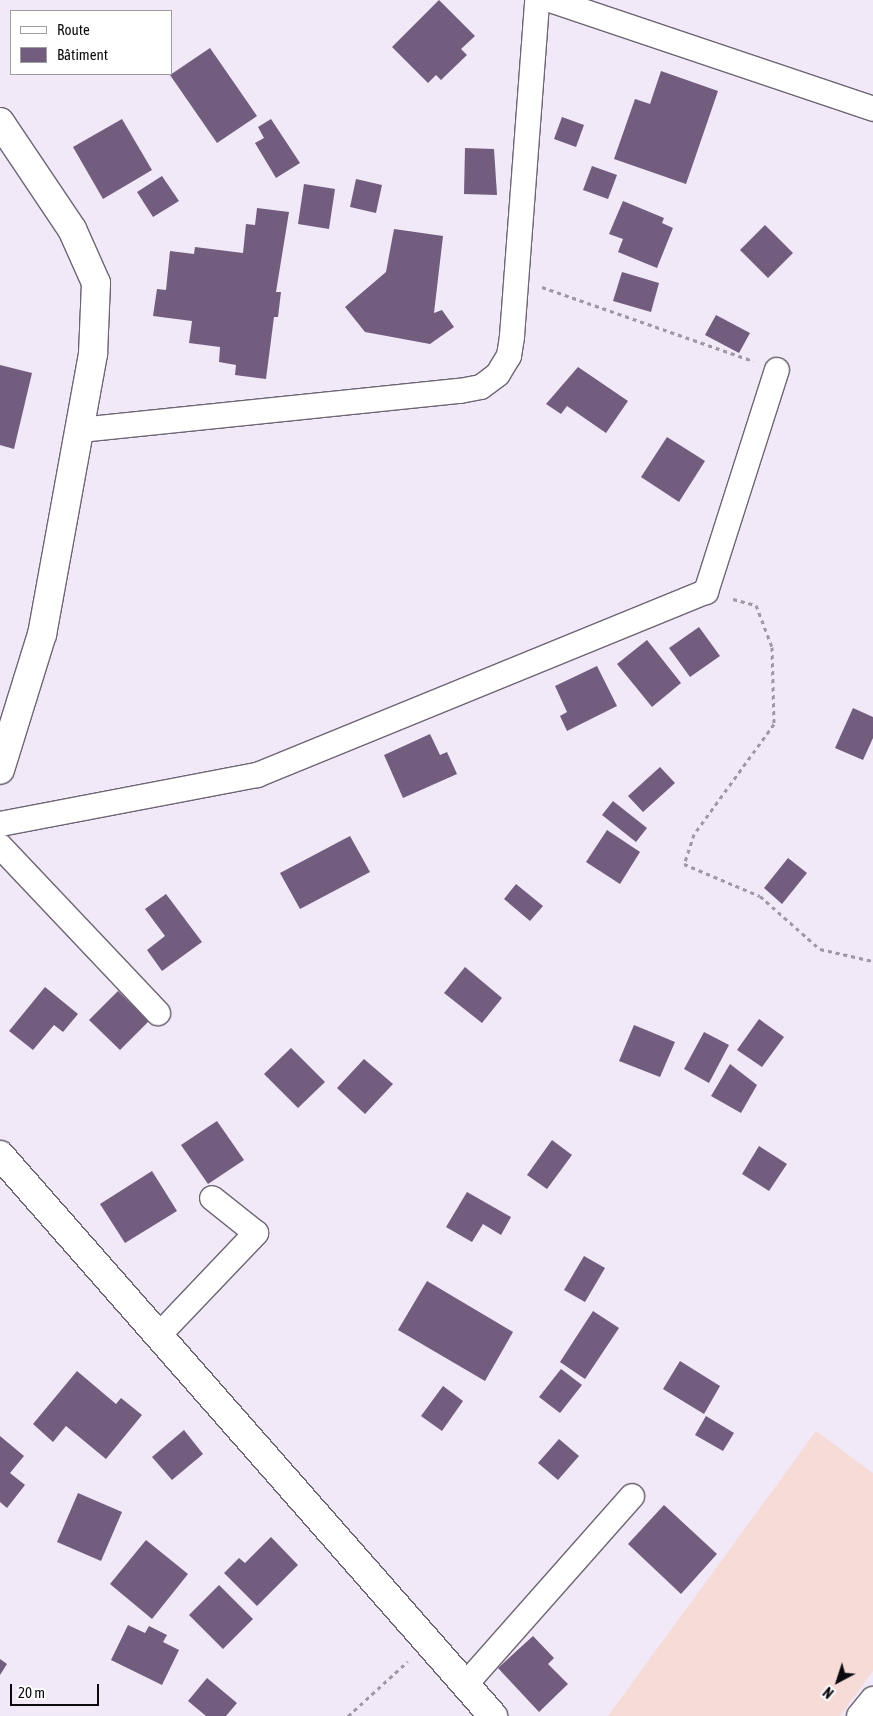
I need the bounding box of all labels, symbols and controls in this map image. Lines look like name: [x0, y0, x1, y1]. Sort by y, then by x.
legend: [10, 10, 172, 75]
text: Route: [57, 21, 90, 38]
text: Bâtiment: [57, 46, 108, 63]
north arrow: [813, 1656, 863, 1706]
scale bar: [12, 1674, 101, 1706]
text: 20 m: [18, 1684, 45, 1701]
text: N: [820, 1684, 837, 1701]

